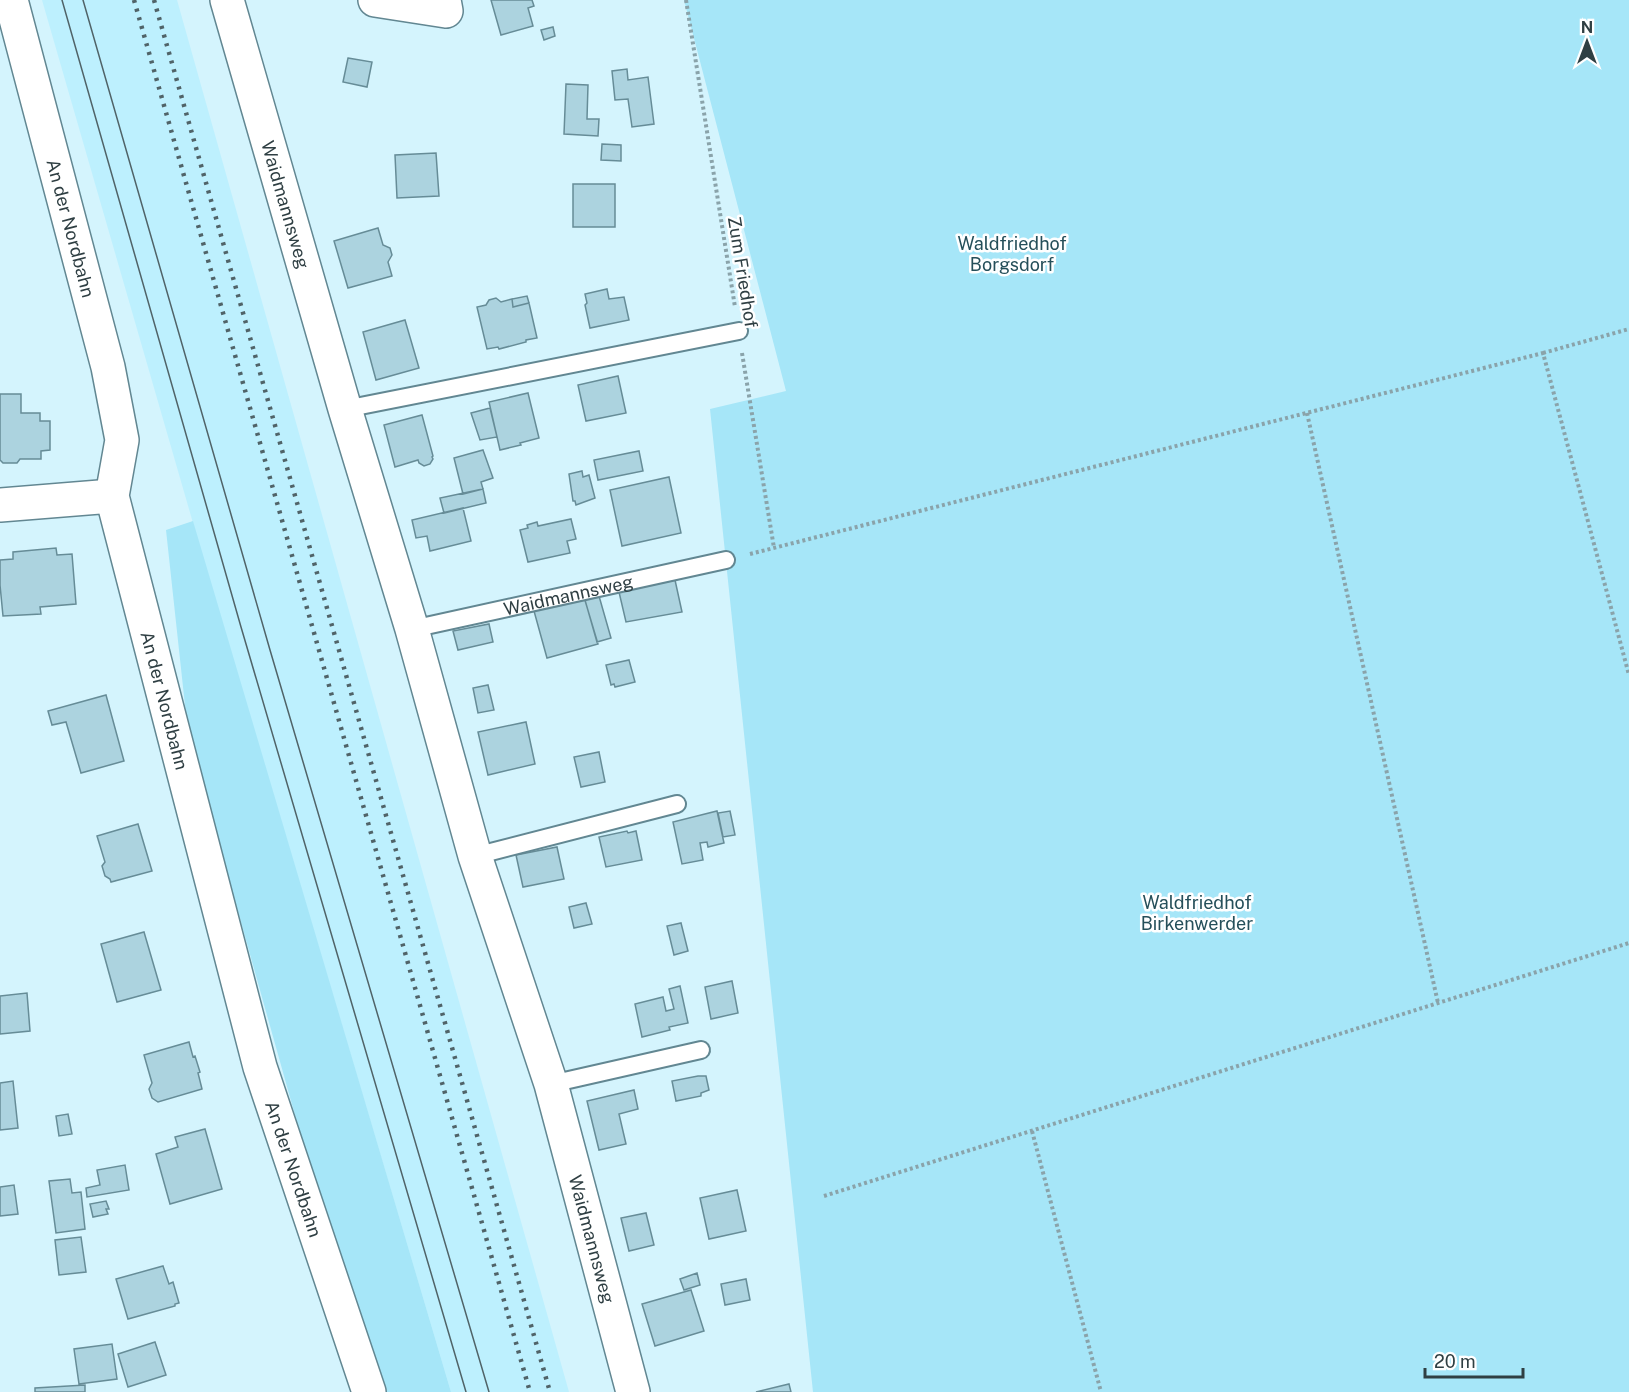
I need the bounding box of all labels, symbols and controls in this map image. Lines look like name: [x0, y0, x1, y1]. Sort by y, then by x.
north arrow: [1557, 12, 1617, 72]
text: N: [1581, 18, 1593, 37]
street label: Waidmannsweg: [258, 138, 314, 271]
street label: An der Nordbahn: [43, 157, 100, 300]
street label: Zum Friedhof: [724, 215, 762, 329]
park label: Waldfriedhof Borgsdorf: [957, 233, 1067, 275]
street label: Waidmannsweg: [501, 570, 635, 619]
street label: An der Nordbahn: [137, 629, 193, 772]
park label: Waldfriedhof Birkenwerder: [1141, 892, 1253, 934]
street label: An der Nordbahn: [262, 1098, 327, 1240]
street label: Waidmannsweg: [565, 1172, 619, 1306]
scale bar: [1425, 1341, 1522, 1379]
text: 20 m: [1434, 1351, 1476, 1372]

